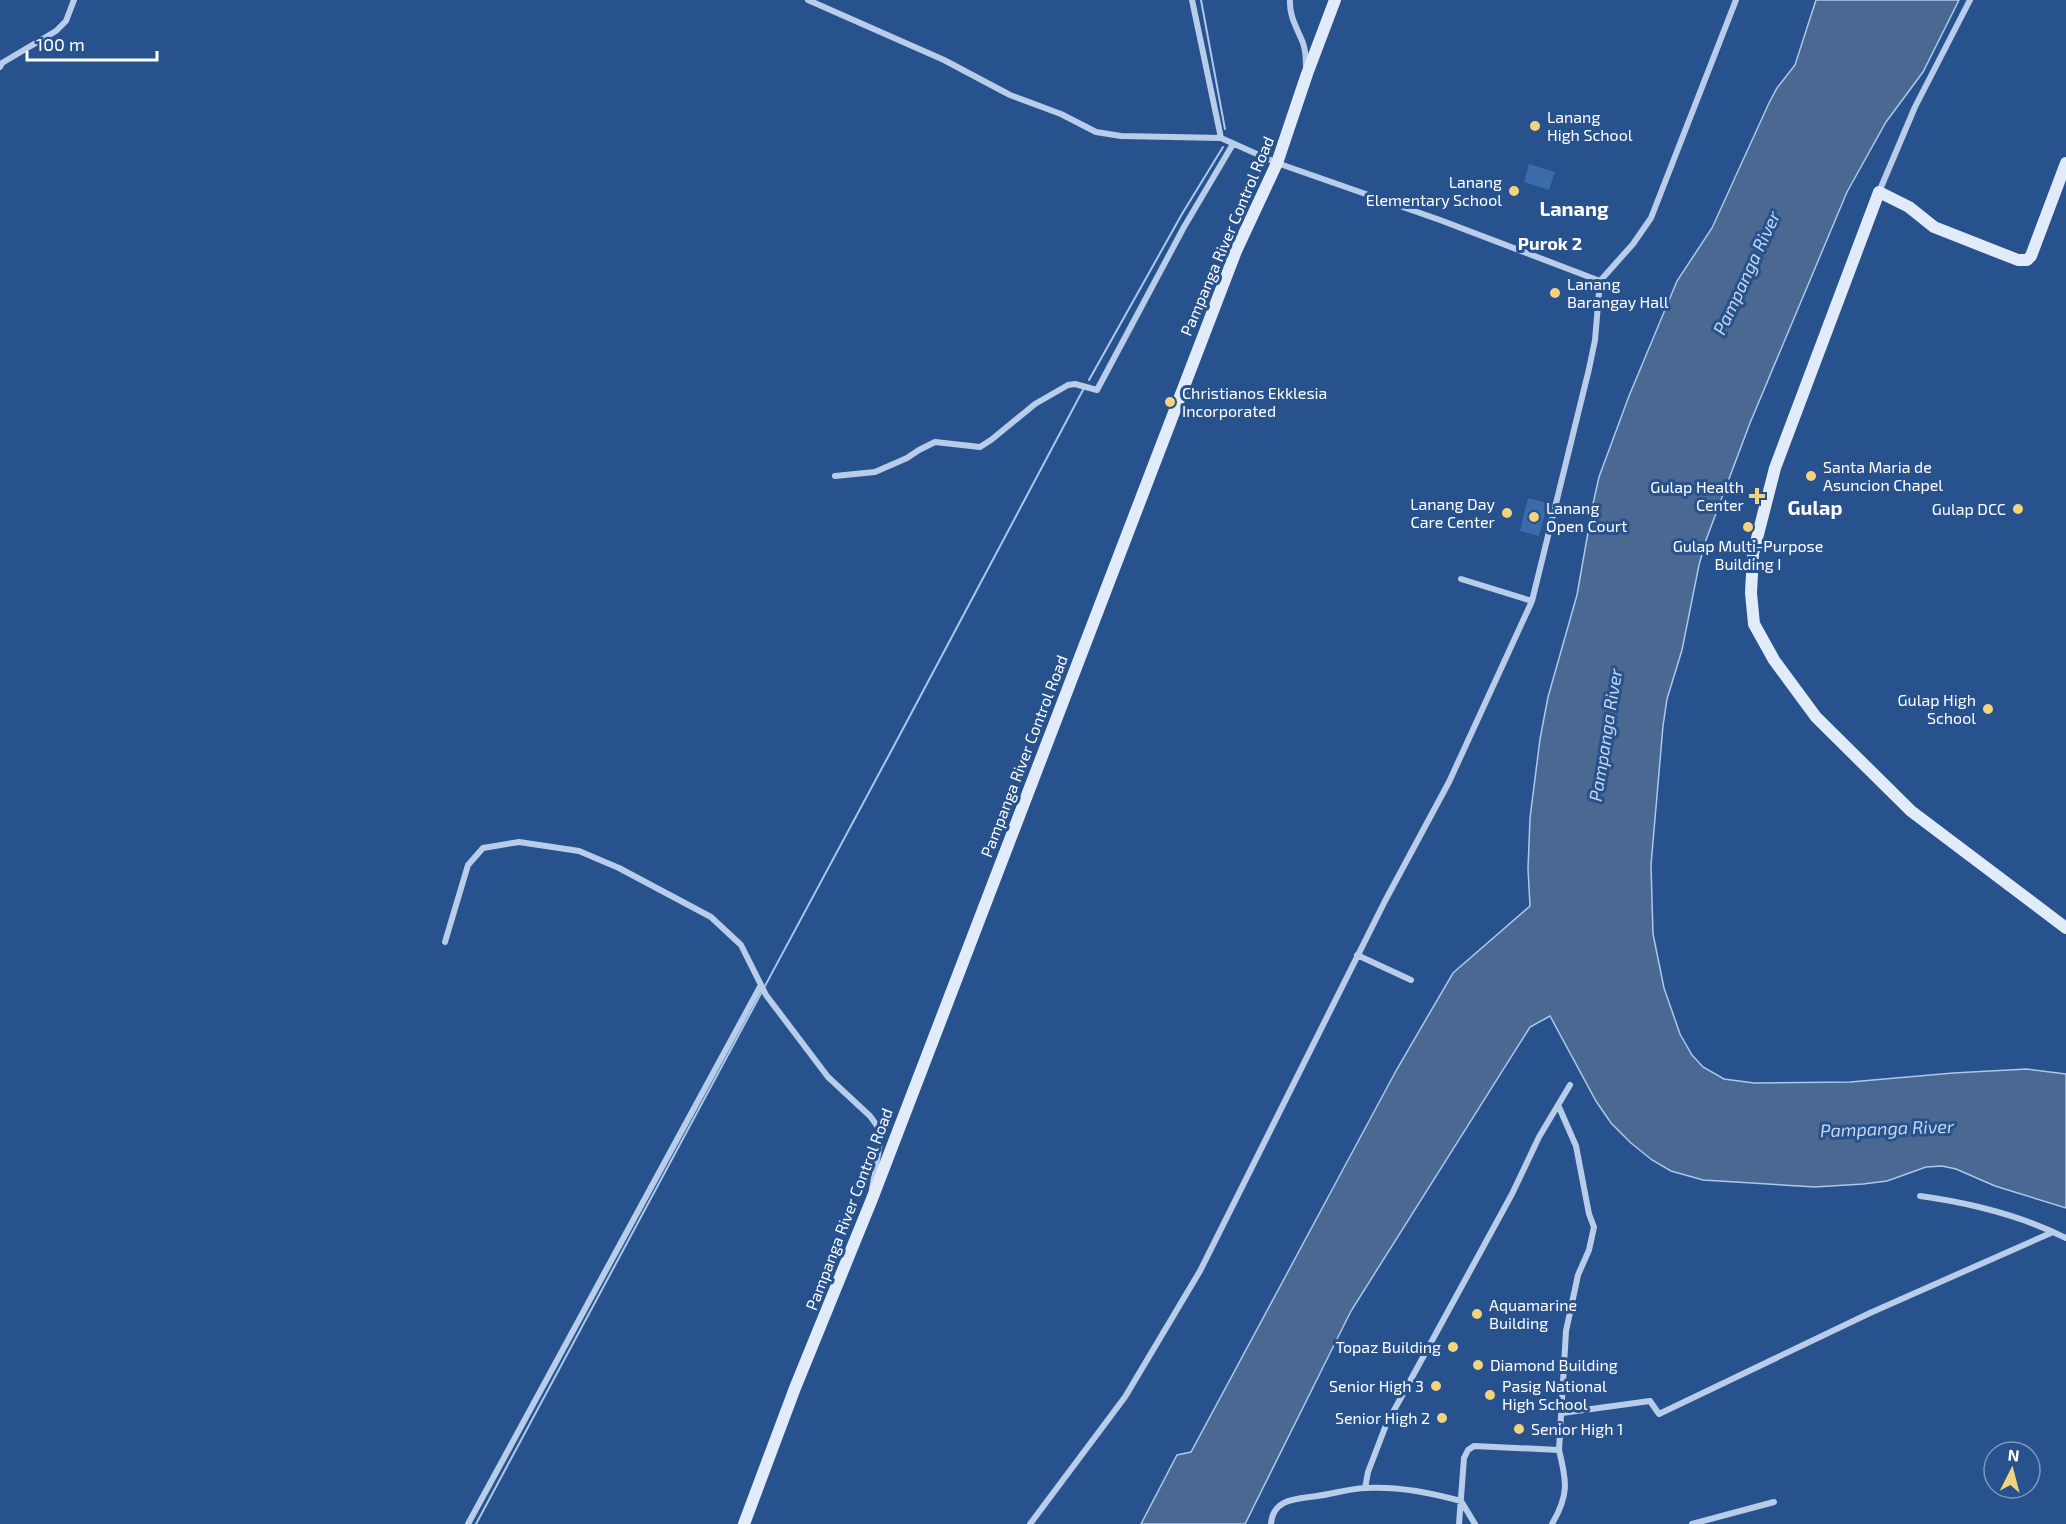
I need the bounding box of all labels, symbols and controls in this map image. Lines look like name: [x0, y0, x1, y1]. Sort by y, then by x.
scale bar: [27, 24, 158, 62]
text: 100 m: [36, 33, 85, 55]
place label: Lanang High School: [1547, 107, 1633, 144]
marker: Lanang High School: [1528, 119, 1542, 133]
street label: Pampanga River Control Road: [1176, 133, 1277, 338]
place label: Lanang Elementary School: [1366, 172, 1502, 209]
marker: Lanang Elementary School: [1507, 184, 1521, 198]
district label: Lanang: [1539, 196, 1609, 220]
water label: Pampanga River: [1708, 206, 1785, 338]
district label: Purok 2: [1518, 232, 1582, 254]
place label: Lanang Barangay Hall: [1567, 274, 1669, 311]
marker: Lanang Barangay Hall: [1548, 286, 1562, 300]
place label: Christianos Ekklesia Incorporated: [1182, 383, 1327, 420]
marker: Christianos Ekklesia Incorporated: [1163, 395, 1177, 409]
place label: Santa Maria de Asuncion Chapel: [1823, 457, 1943, 494]
marker: Santa Maria de Asuncion Chapel: [1804, 469, 1818, 483]
place label: Gulap Health Center: [1650, 477, 1745, 514]
marker: Gulap Health Center: [1748, 487, 1766, 505]
place label: Lanang Day Care Center: [1410, 494, 1496, 531]
district label: Gulap: [1788, 495, 1842, 519]
place label: Lanang Open Court: [1546, 498, 1627, 535]
place label: Gulap DCC: [1932, 499, 2006, 518]
marker: Gulap DCC: [2011, 502, 2025, 516]
marker: Lanang Day Care Center: [1500, 506, 1514, 520]
marker: Lanang Open Court: [1527, 510, 1541, 524]
marker: Gulap Multi-Purpose Building I: [1741, 520, 1755, 534]
place label: Gulap Multi-Purpose Building I: [1673, 536, 1823, 573]
street label: Pampanga River Control Road: [976, 652, 1071, 860]
water label: Pampanga River: [1584, 666, 1627, 803]
place label: Gulap High School: [1898, 690, 1976, 727]
marker: Gulap High School: [1981, 702, 1995, 716]
street label: Pampanga River Control Road: [801, 1105, 896, 1313]
water label: Pampanga River: [1819, 1115, 1955, 1141]
place label: Aquamarine Building: [1489, 1295, 1577, 1332]
marker: Aquamarine Building: [1470, 1307, 1484, 1321]
place label: Topaz Building: [1335, 1337, 1441, 1356]
marker: Topaz Building: [1446, 1340, 1460, 1354]
place label: Diamond Building: [1490, 1355, 1618, 1374]
marker: Diamond Building: [1471, 1358, 1485, 1372]
place label: Senior High 3: [1329, 1376, 1424, 1395]
place label: Pasig National High School: [1502, 1376, 1607, 1413]
marker: Senior High 3: [1429, 1379, 1443, 1393]
marker: Pasig National High School: [1483, 1388, 1497, 1402]
place label: Senior High 2: [1335, 1408, 1430, 1427]
marker: Senior High 2: [1435, 1411, 1449, 1425]
place label: Senior High 1: [1531, 1419, 1623, 1438]
marker: Senior High 1: [1512, 1422, 1526, 1436]
north arrow: [1982, 1440, 2042, 1500]
text: N: [2007, 1445, 2020, 1465]

